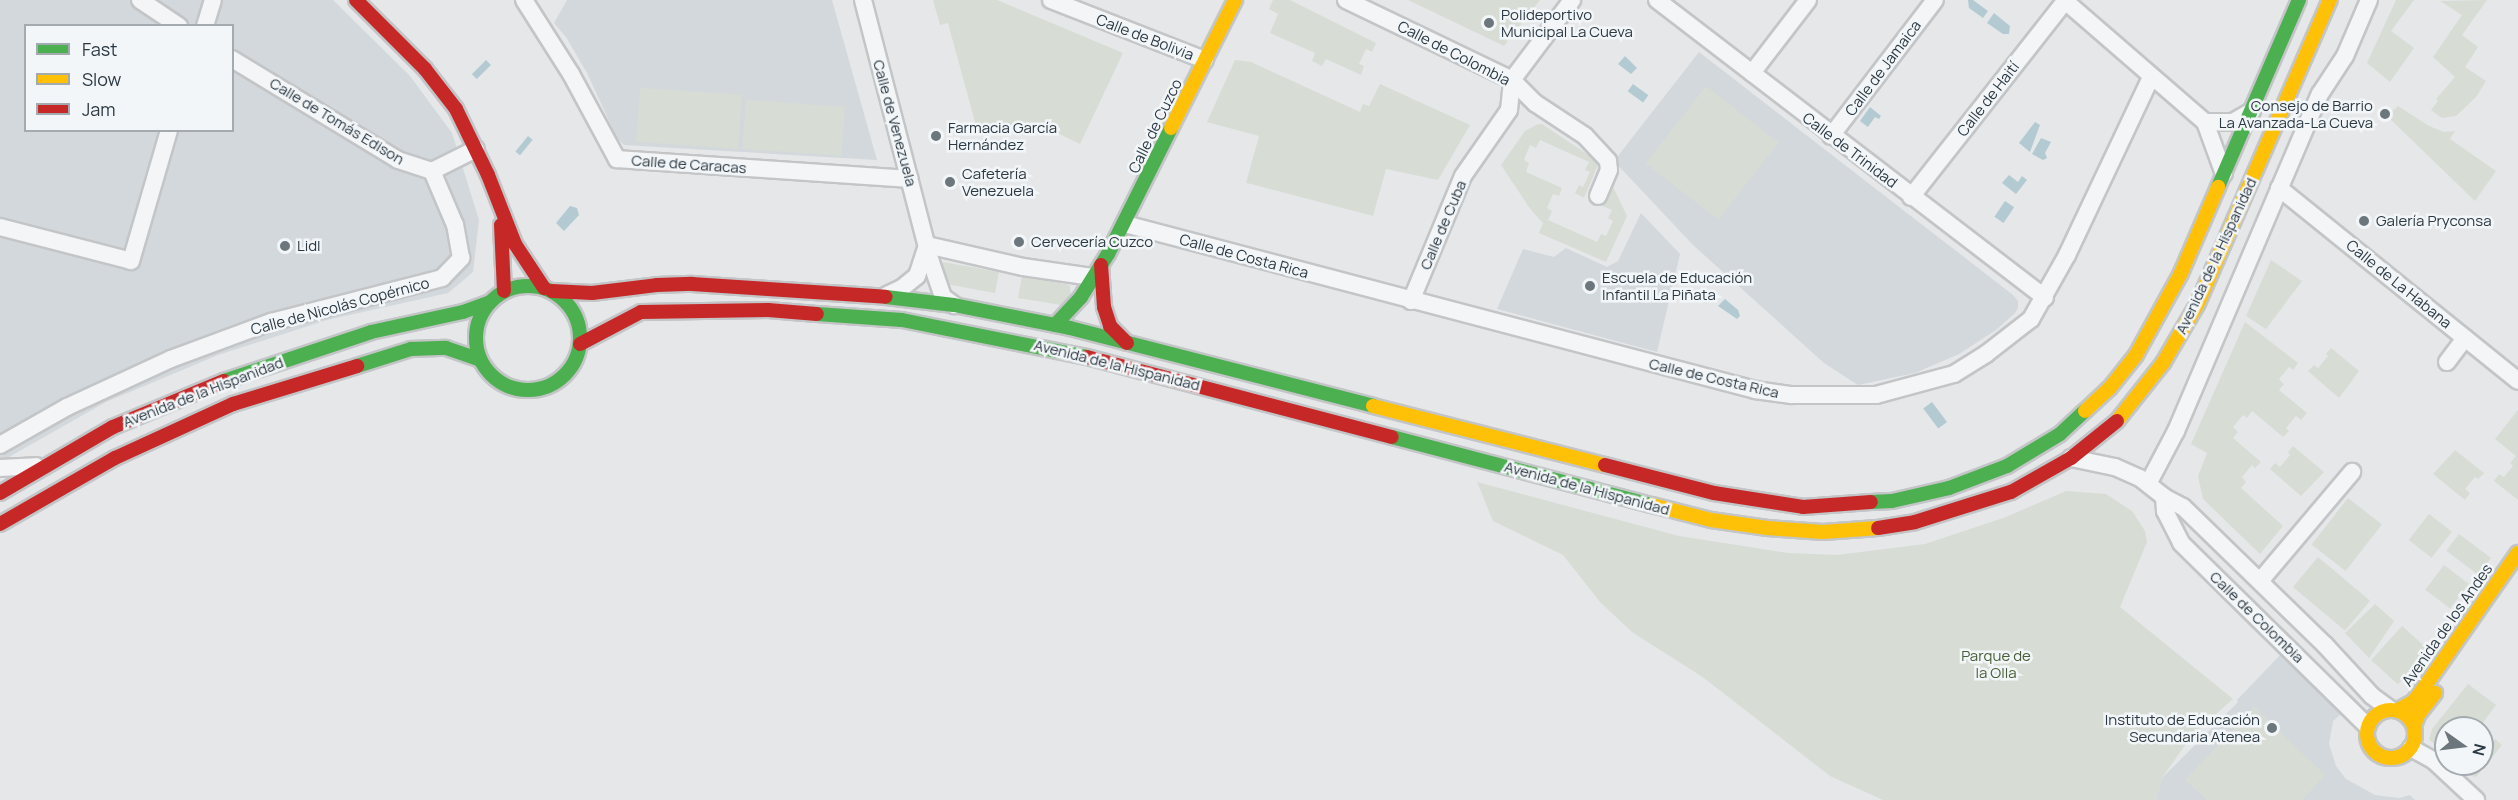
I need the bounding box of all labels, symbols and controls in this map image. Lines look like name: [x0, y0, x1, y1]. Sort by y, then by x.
place label: Polideportivo Municipal La Cueva: [1501, 5, 1633, 40]
street label: Calle de Bolivia: [1094, 10, 1196, 64]
marker: Polideportivo Municipal La Cueva: [1482, 16, 1496, 30]
street label: Calle de Colombia: [1395, 17, 1513, 89]
street label: Calle de Jamaica: [1841, 17, 1925, 119]
legend: [24, 24, 234, 132]
text: Fast: [82, 37, 117, 61]
street label: Calle de Venezuela: [869, 58, 921, 188]
street label: Calle de Haití: [1953, 58, 2023, 140]
text: Slow: [82, 67, 121, 91]
street label: Calle de Tomás Edison: [267, 74, 407, 168]
street label: Calle de Cuzco: [1124, 76, 1186, 176]
place label: Consejo de Barrio La Avanzada-La Cueva: [2219, 96, 2373, 131]
text: Jam: [82, 97, 116, 121]
marker: Consejo de Barrio La Avanzada-La Cueva: [2378, 107, 2392, 121]
street label: Calle de Trinidad: [1799, 108, 1901, 192]
place label: Farmacia García Hernández: [948, 118, 1057, 153]
marker: Farmacia García Hernández: [929, 129, 943, 143]
street label: Calle de Caracas: [631, 151, 747, 177]
place label: Cafetería Venezuela: [962, 164, 1034, 199]
marker: Cafetería Venezuela: [943, 175, 957, 189]
street label: Avenida de la Hispanidad: [2172, 175, 2260, 337]
street label: Calle de Cuba: [1416, 178, 1470, 272]
place label: Galería Pryconsa: [2376, 212, 2491, 230]
marker: Galería Pryconsa: [2357, 214, 2371, 228]
street label: Calle de Costa Rica: [1178, 230, 1310, 282]
place label: Cervecería Cuzco: [1031, 233, 1153, 251]
marker: Cervecería Cuzco: [1012, 235, 1026, 249]
street label: Calle de La Habana: [2343, 236, 2455, 332]
place label: Lidl: [297, 237, 321, 255]
marker: Lidl: [278, 239, 292, 253]
place label: Escuela de Educación Infantil La Piñata: [1602, 268, 1752, 303]
street label: Calle de Nicolás Copérnico: [249, 274, 431, 338]
marker: Escuela de Educación Infantil La Piñata: [1583, 279, 1597, 293]
street label: Avenida de la Hispanidad: [1032, 336, 1202, 394]
street label: Avenida de la Hispanidad: [120, 353, 286, 431]
street label: Calle de Costa Rica: [1647, 354, 1781, 402]
street label: Avenida de la Hispanidad: [1502, 457, 1672, 519]
street label: Avenida de los Andes: [2398, 560, 2496, 690]
street label: Calle de Colombia: [2206, 567, 2308, 667]
park label: Parque de la Olla: [1961, 646, 2031, 681]
place label: Instituto de Educación Secundaria Atenea: [2105, 710, 2260, 745]
north arrow: [2434, 716, 2494, 776]
marker: Instituto de Educación Secundaria Atenea: [2265, 721, 2279, 735]
text: N: [2467, 742, 2492, 758]

